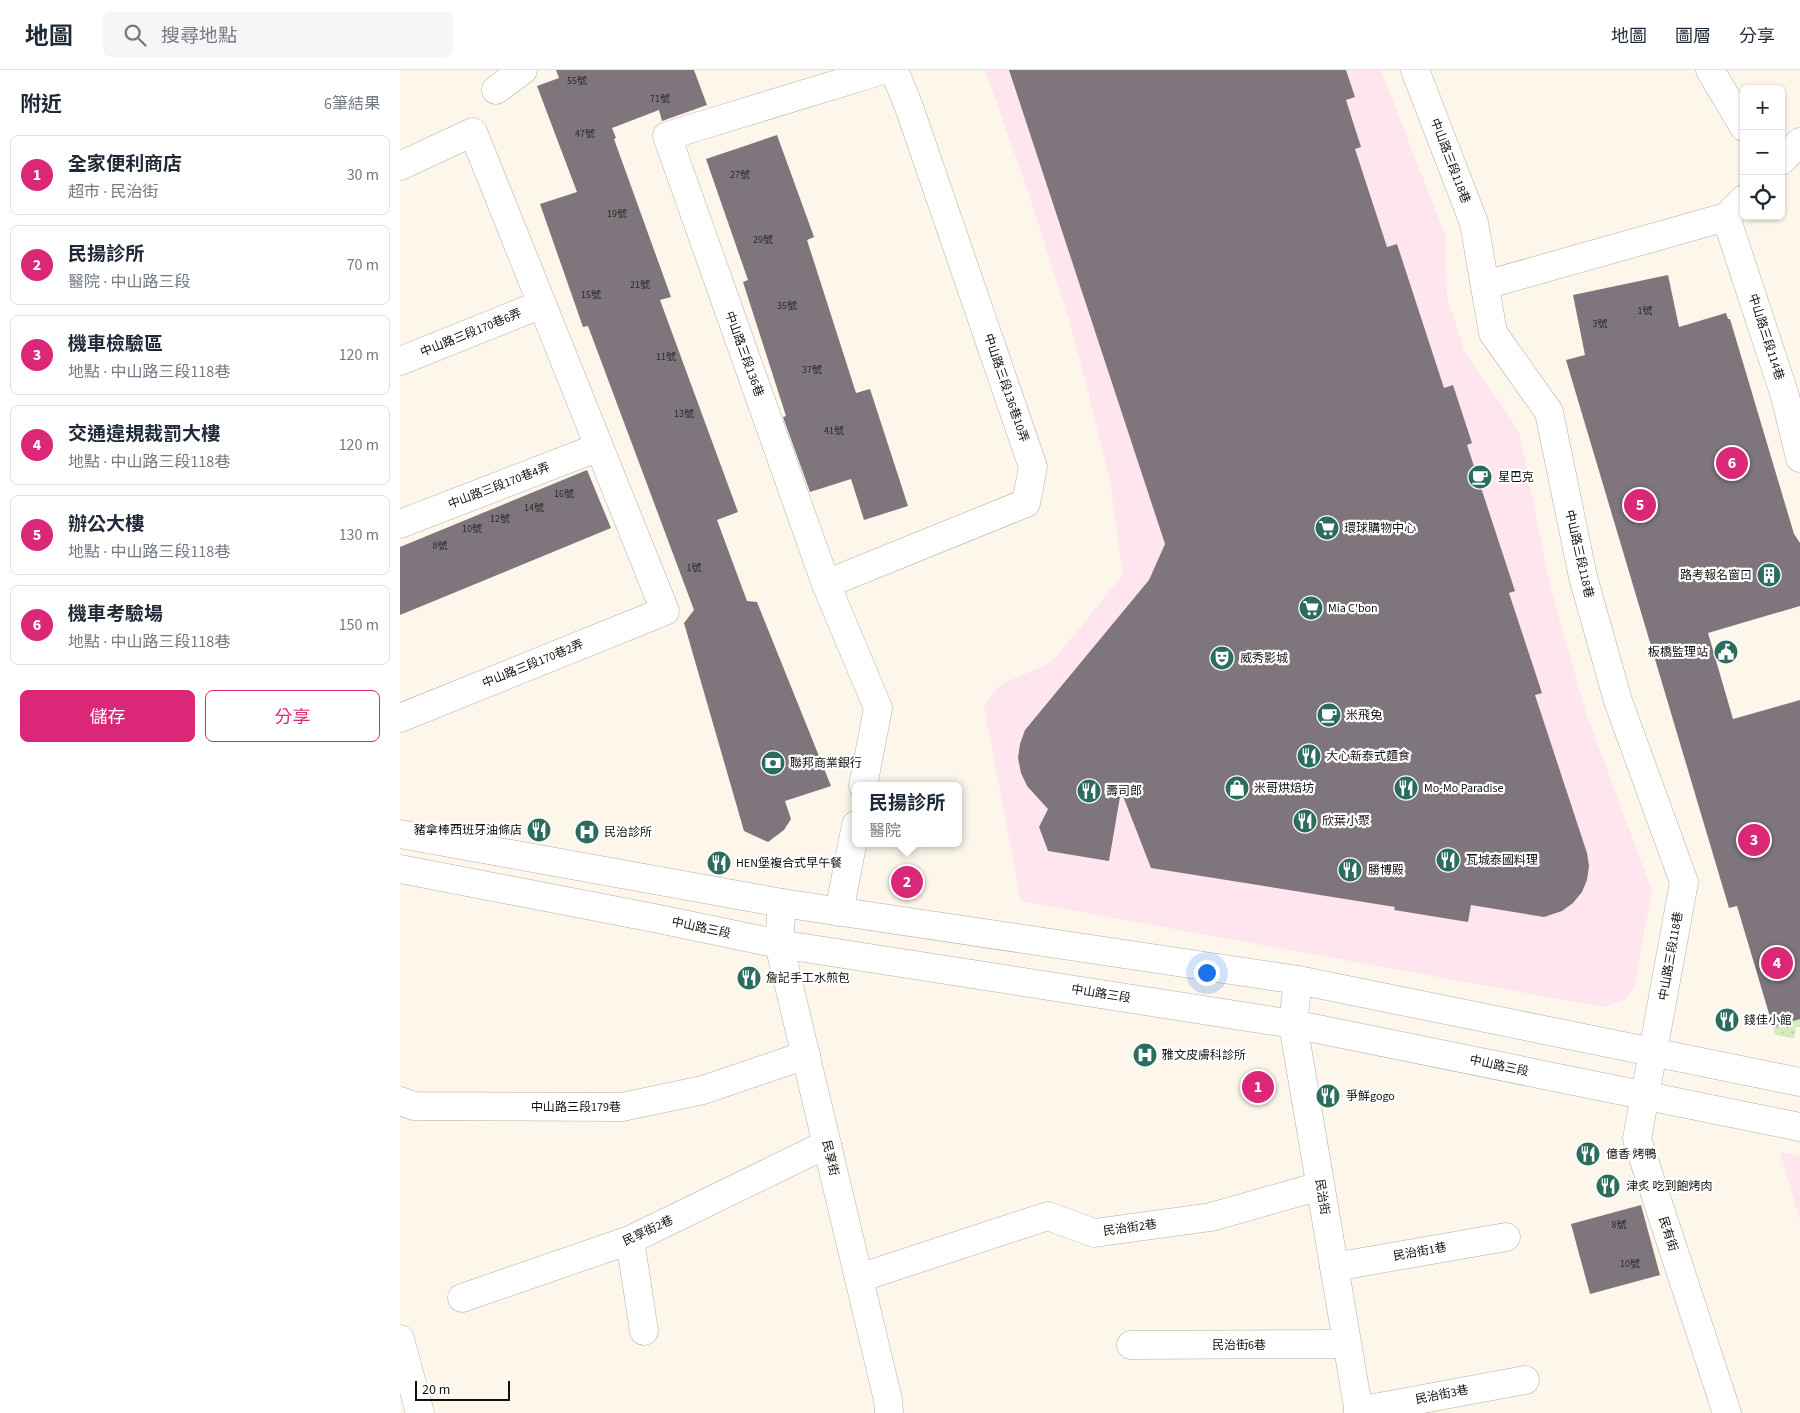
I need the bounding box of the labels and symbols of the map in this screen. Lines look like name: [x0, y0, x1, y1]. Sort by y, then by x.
house number: 55號: [567, 74, 587, 88]
house number: 71號: [650, 92, 670, 106]
street label: 中山路三段118巷: [1426, 116, 1474, 206]
house number: 47號: [575, 127, 595, 141]
house number: 27號: [730, 168, 750, 182]
house number: 19號: [607, 207, 627, 221]
house number: 29號: [753, 233, 773, 247]
house number: 21號: [630, 278, 650, 292]
house number: 15號: [581, 288, 601, 302]
street label: 中山路三段114巷: [1744, 292, 1788, 382]
house number: 35號: [777, 299, 797, 313]
house number: 1號: [1638, 304, 1652, 318]
street label: 中山路三段170巷6弄: [418, 305, 524, 361]
street label: 中山路三段136巷: [721, 309, 767, 399]
house number: 3號: [1593, 317, 1607, 331]
street label: 中山路三段136巷10弄: [979, 331, 1033, 445]
house number: 11號: [656, 350, 676, 364]
house number: 37號: [802, 363, 822, 377]
house number: 13號: [674, 407, 694, 421]
house number: 41號: [824, 424, 844, 438]
pin: 6: [1716, 444, 1748, 482]
street label: 中山路三段170巷4弄: [446, 459, 552, 513]
cafe icon: 星巴克: [1467, 464, 1493, 490]
place label: 星巴克: [1498, 469, 1534, 486]
pin: 5: [1624, 486, 1656, 524]
house number: 16號: [554, 487, 574, 501]
house number: 14號: [524, 501, 544, 515]
street label: 中山路三段118巷: [1561, 508, 1597, 600]
house number: 12號: [490, 512, 510, 526]
supermarket icon: 環球購物中心: [1314, 515, 1340, 541]
place label: 環球購物中心: [1344, 520, 1416, 537]
house number: 10號: [462, 522, 482, 536]
house number: 8號: [433, 539, 447, 553]
house number: 1號: [687, 561, 701, 575]
building icon: 路考報名窗口: [1756, 562, 1782, 588]
place label: 路考報名窗口: [1680, 567, 1752, 584]
supermarket icon: Mia C'bon: [1298, 595, 1324, 621]
place label: Mia C'bon: [1328, 600, 1378, 617]
street label: 中山路三段170巷2弄: [480, 636, 586, 692]
public building icon: 板橋監理站: [1713, 639, 1739, 665]
place label: 板橋監理站: [1648, 644, 1708, 661]
theatre icon: 威秀影城: [1209, 645, 1235, 671]
place label: 威秀影城: [1240, 650, 1288, 667]
cafe icon: 米飛兔: [1316, 702, 1342, 728]
place label: 米飛兔: [1346, 707, 1382, 724]
restaurant icon: 大心新泰式麵食: [1296, 743, 1322, 769]
place label: 大心新泰式麵食: [1326, 748, 1410, 765]
bank icon: 聯邦商業銀行: [760, 750, 786, 776]
place label: 聯邦商業銀行: [790, 755, 862, 772]
shop icon: 米哥烘焙坊: [1224, 775, 1250, 801]
restaurant icon: Mo-Mo Paradise: [1393, 775, 1419, 801]
restaurant icon: 壽司郎: [1076, 778, 1102, 804]
place label: 米哥烘焙坊: [1254, 780, 1314, 797]
place label: Mo-Mo Paradise: [1424, 780, 1504, 797]
place label: 壽司郎: [1106, 783, 1142, 800]
restaurant icon: 欣葉小聚: [1292, 808, 1318, 834]
place label: 欣葉小聚: [1322, 813, 1370, 830]
restaurant icon: 豬拿棒西班牙油條店: [526, 817, 552, 843]
hospital icon: 民治診所: [574, 819, 600, 845]
pin: 3: [1738, 821, 1770, 859]
place label: 豬拿棒西班牙油條店: [414, 822, 522, 839]
place label: 民治診所: [604, 824, 652, 841]
restaurant icon: 瓦城泰國料理: [1435, 847, 1461, 873]
restaurant icon: HEN堡複合式早午餐: [706, 850, 732, 876]
place label: 瓦城泰國料理: [1466, 852, 1538, 869]
place label: HEN堡複合式早午餐: [736, 855, 842, 872]
restaurant icon: 勝博殿: [1337, 857, 1363, 883]
place label: 勝博殿: [1368, 862, 1404, 879]
pin: 2: [891, 863, 923, 901]
street label: 中山路三段118巷: [1655, 910, 1687, 1002]
street label: 中山路三段: [670, 913, 732, 943]
pin: 4: [1761, 944, 1793, 982]
your location: [1194, 960, 1220, 986]
restaurant icon: 詹記手工水煎包: [736, 965, 762, 991]
place label: 詹記手工水煎包: [766, 970, 850, 987]
street label: 中山路三段: [1070, 981, 1132, 1007]
restaurant icon: 錢佳小館: [1714, 1007, 1740, 1033]
place label: 錢佳小館: [1744, 1012, 1792, 1029]
hospital icon: 雅文皮膚科診所: [1132, 1042, 1158, 1068]
place label: 雅文皮膚科診所: [1162, 1047, 1246, 1064]
street label: 中山路三段: [1468, 1051, 1530, 1081]
pin: 1: [1242, 1068, 1274, 1106]
restaurant icon: 爭鮮gogo: [1315, 1083, 1341, 1109]
place label: 爭鮮gogo: [1346, 1088, 1395, 1105]
street label: 中山路三段179巷: [531, 1099, 621, 1116]
street label: 民享街: [818, 1139, 842, 1177]
restaurant icon: 億香 烤鴨: [1575, 1141, 1601, 1167]
place label: 億香 烤鴨: [1606, 1146, 1656, 1163]
restaurant icon: 津炙 吃到飽烤肉: [1595, 1173, 1621, 1199]
street label: 民治街: [1311, 1178, 1333, 1216]
place label: 津炙 吃到飽烤肉: [1626, 1178, 1712, 1195]
street label: 民享街2巷: [620, 1212, 676, 1250]
street label: 民有街: [1654, 1214, 1682, 1254]
street label: 民治街2巷: [1102, 1216, 1158, 1240]
house number: 8號: [1612, 1218, 1626, 1232]
street label: 民治街1巷: [1392, 1239, 1448, 1265]
house number: 10號: [1620, 1257, 1640, 1271]
street label: 民治街6巷: [1212, 1337, 1266, 1354]
scale bar: [415, 1378, 510, 1401]
street label: 民治街3巷: [1414, 1382, 1470, 1408]

